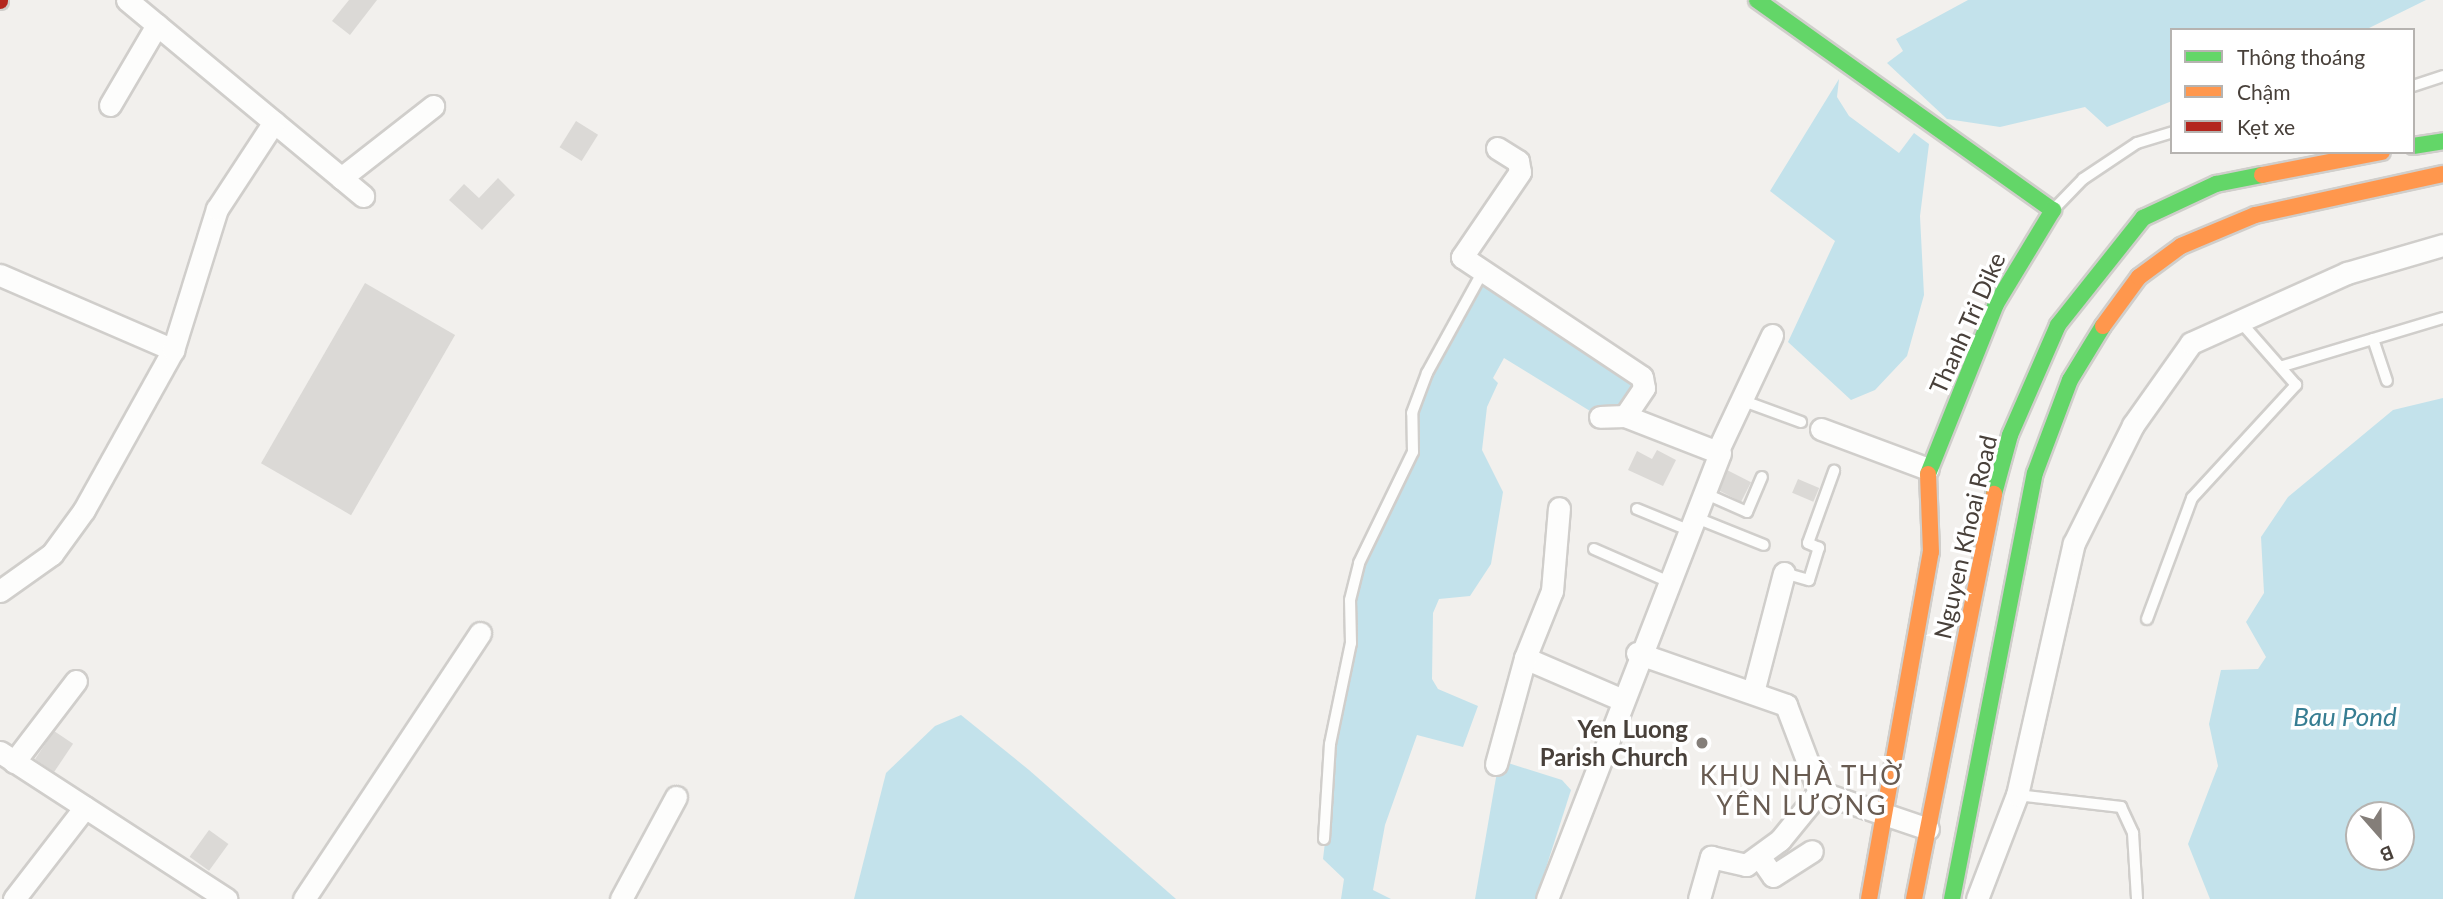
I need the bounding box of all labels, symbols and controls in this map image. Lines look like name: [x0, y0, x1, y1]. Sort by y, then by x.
legend: [2170, 28, 2415, 154]
text: Thông thoáng: [2237, 44, 2365, 69]
text: Chậm: [2237, 79, 2290, 104]
text: Kẹt xe: [2237, 114, 2295, 139]
street label: Thanh Tri Dike: [1923, 248, 2011, 398]
street label: Nguyen Khoai Road: [1928, 432, 2002, 642]
water label: Bau Pond: [2293, 701, 2397, 733]
place label: Yen Luong Parish Church: [1540, 715, 1688, 771]
marker: Yen Luong Parish Church: [1694, 735, 1710, 751]
district label: KHU NHÀ THỜ YÊN LƯƠNG: [1700, 760, 1904, 822]
north arrow: [2345, 801, 2415, 871]
text: B: [2377, 841, 2397, 867]

